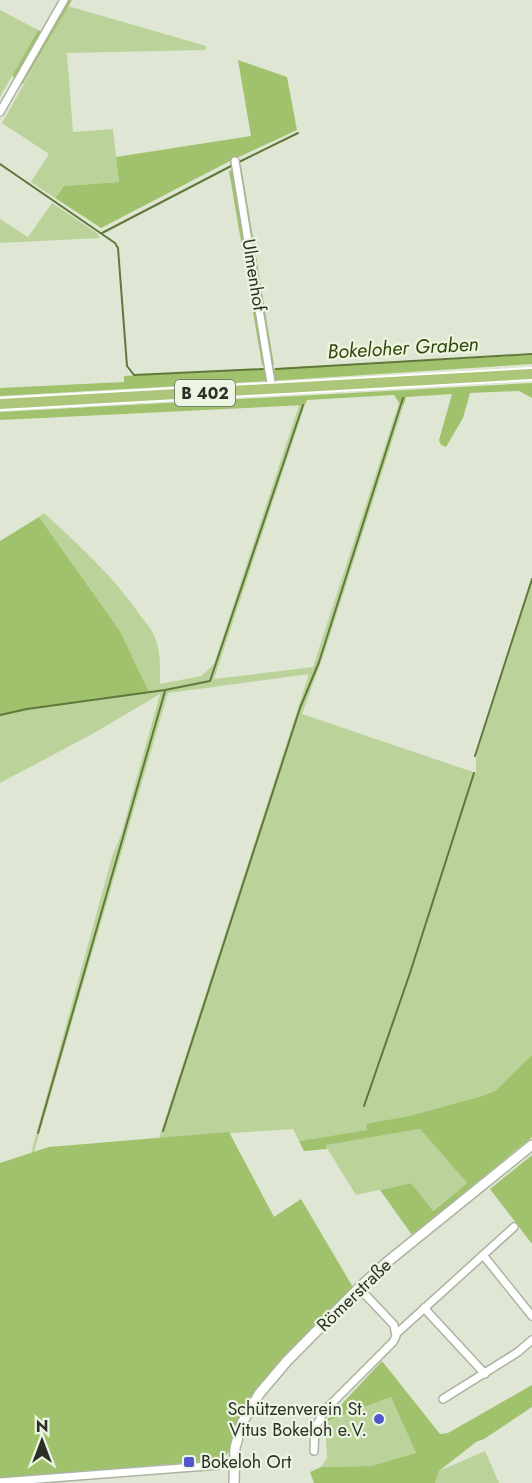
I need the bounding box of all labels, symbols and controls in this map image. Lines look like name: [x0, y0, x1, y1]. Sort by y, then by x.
street label: Ulmenhof: [235, 237, 273, 314]
water label: Bokeloher Graben: [327, 330, 479, 366]
road number: B 402: [175, 380, 235, 406]
street label: Römerstraße: [311, 1253, 397, 1337]
place label: Schützenverein St. Vitus Bokeloh e.V.: [227, 1396, 367, 1443]
north arrow: [12, 1411, 72, 1471]
marker: Schützenverein St. Vitus Bokeloh e.V.: [372, 1412, 386, 1426]
text: N: [36, 1415, 48, 1438]
place label: Bokeloh Ort: [201, 1449, 292, 1475]
marker: Bokeloh Ort: [182, 1455, 196, 1469]

